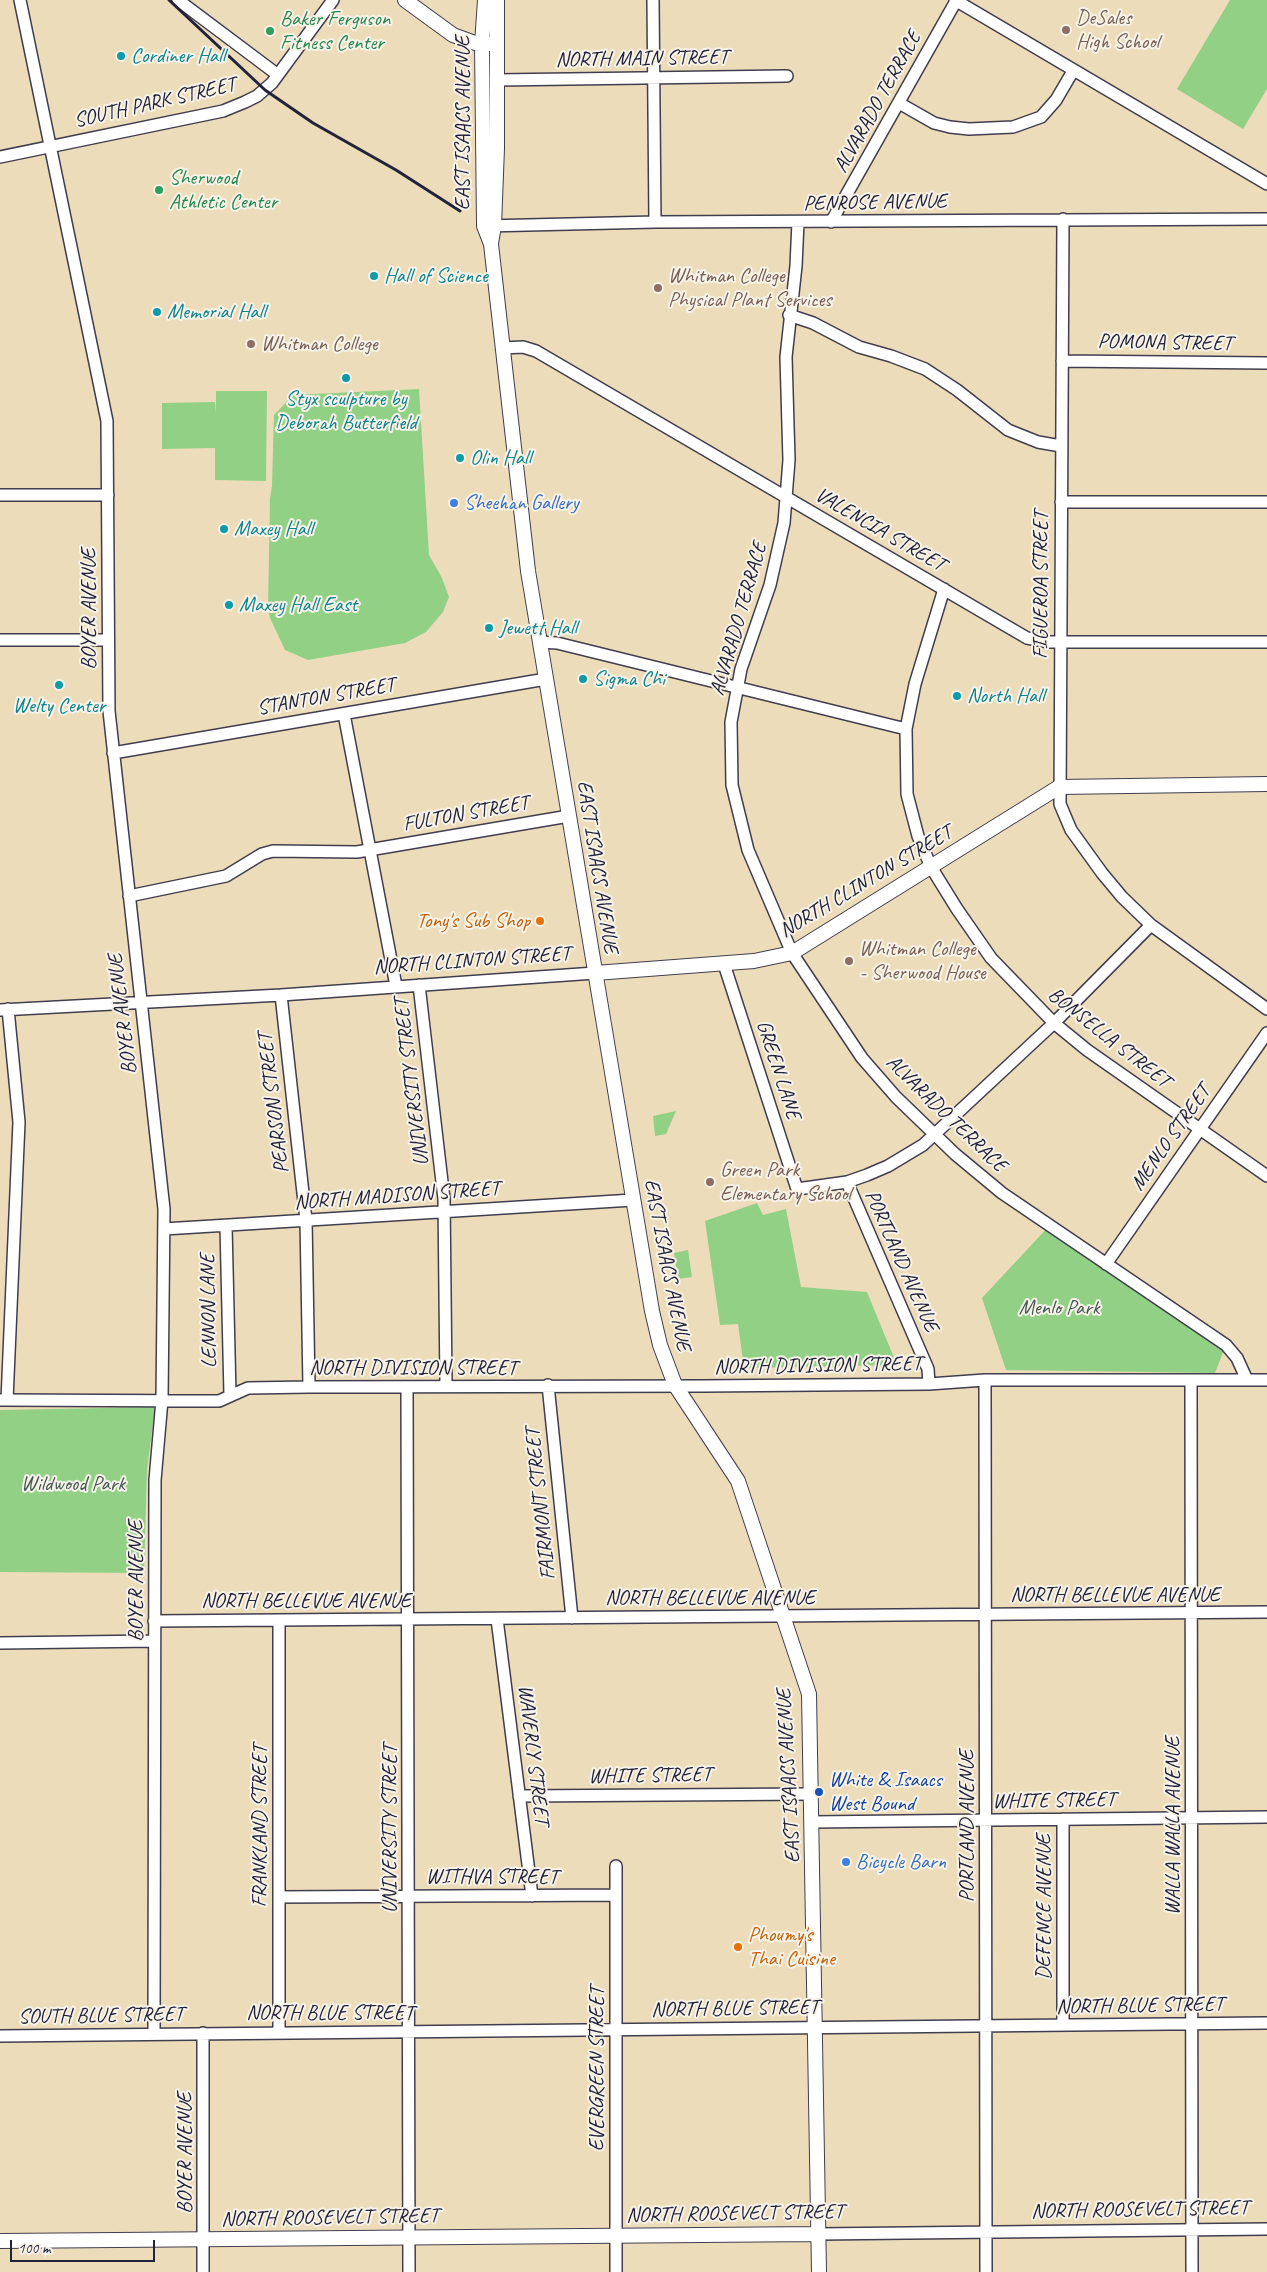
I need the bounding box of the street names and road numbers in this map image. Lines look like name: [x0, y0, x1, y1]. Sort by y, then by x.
street label: ALVARADO TERRACE: [829, 27, 927, 177]
street label: EAST ISAACS AVENUE: [450, 36, 476, 210]
street label: NORTH MAIN STREET: [555, 45, 729, 73]
street label: SOUTH PARK STREET: [72, 72, 238, 134]
street label: PENROSE AVENUE: [803, 189, 947, 217]
street label: POMONA STREET: [1097, 329, 1233, 357]
street label: VALENCIA STREET: [810, 482, 950, 578]
street label: FIGUEROA STREET: [1028, 511, 1054, 659]
street label: ALVARADO TERRACE: [705, 540, 773, 698]
street label: BOYER AVENUE: [76, 548, 102, 670]
street label: STANTON STREET: [255, 672, 397, 722]
street label: EAST ISAACS AVENUE: [571, 779, 623, 955]
street label: FULTON STREET: [401, 791, 531, 837]
street label: NORTH CLINTON STREET: [775, 820, 957, 944]
street label: NORTH CLINTON STREET: [373, 942, 571, 980]
street label: BOYER AVENUE: [103, 952, 143, 1076]
street label: BONSELLA STREET: [1043, 982, 1175, 1094]
street label: UNIVERSITY STREET: [389, 997, 435, 1167]
street label: GREEN LANE: [750, 1017, 806, 1123]
street label: PEARSON STREET: [253, 1031, 295, 1175]
street label: ALVARADO TERRACE: [880, 1050, 1012, 1178]
street label: MENLO STREET: [1125, 1080, 1217, 1196]
street label: NORTH MADISON STREET: [293, 1176, 501, 1216]
street label: EAST ISAACS AVENUE: [638, 1177, 696, 1353]
street label: PORTLAND AVENUE: [858, 1186, 944, 1336]
street label: LENNON LANE: [195, 1254, 223, 1368]
street label: NORTH DIVISION STREET: [714, 1352, 922, 1380]
street label: NORTH DIVISION STREET: [309, 1355, 517, 1381]
street label: FAIRMONT STREET: [520, 1427, 562, 1581]
street label: BOYER AVENUE: [123, 1520, 149, 1642]
street label: NORTH BELLEVUE AVENUE: [1010, 1582, 1220, 1608]
street label: NORTH BELLEVUE AVENUE: [605, 1585, 815, 1611]
street label: NORTH BELLEVUE AVENUE: [201, 1588, 411, 1614]
street label: WAVERLY STREET: [512, 1684, 554, 1826]
street label: EAST ISAACS AVENUE: [772, 1688, 806, 1864]
street label: WALLA WALLA AVENUE: [1160, 1737, 1186, 1915]
street label: FRANKLAND STREET: [247, 1745, 273, 1907]
street label: UNIVERSITY STREET: [377, 1745, 403, 1913]
street label: PORTLAND AVENUE: [954, 1750, 980, 1902]
street label: WHITE STREET: [588, 1762, 712, 1790]
street label: WHITE STREET: [992, 1787, 1116, 1815]
street label: DEFENCE AVENUE: [1031, 1834, 1057, 1980]
street label: WITHVA STREET: [426, 1864, 558, 1890]
street label: EVERGREEN STREET: [584, 1987, 610, 2151]
street label: NORTH BLUE STREET: [1056, 1992, 1224, 2020]
street label: NORTH BLUE STREET: [651, 1995, 819, 2023]
street label: NORTH BLUE STREET: [246, 2000, 414, 2026]
street label: SOUTH BLUE STREET: [18, 2002, 184, 2030]
street label: BOYER AVENUE: [172, 2092, 198, 2214]
street label: NORTH ROOSEVELT STREET: [1031, 2196, 1249, 2224]
street label: NORTH ROOSEVELT STREET: [626, 2200, 844, 2228]
street label: NORTH ROOSEVELT STREET: [221, 2204, 439, 2232]

